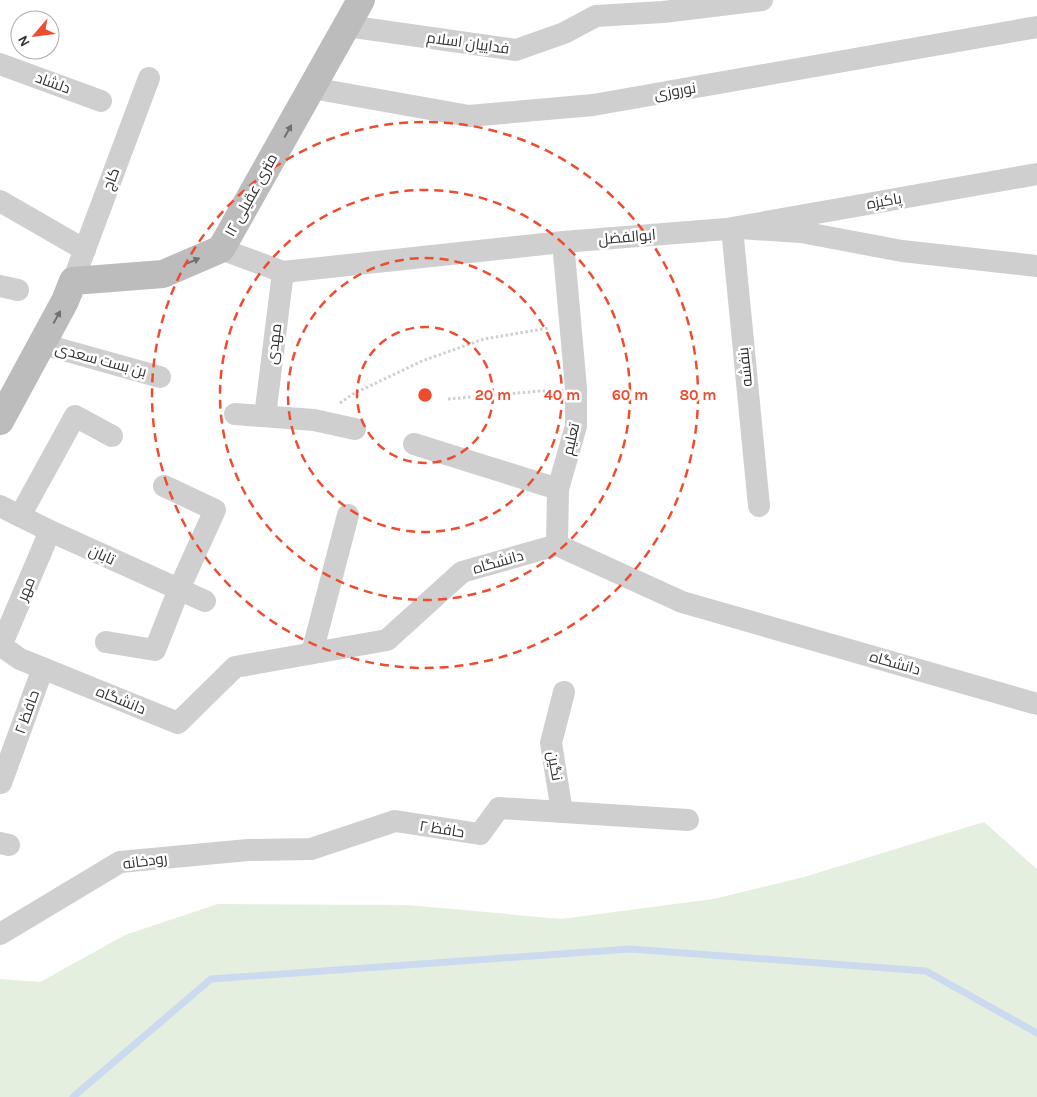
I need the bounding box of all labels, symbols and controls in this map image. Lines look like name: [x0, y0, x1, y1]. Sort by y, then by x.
north arrow: [10, 10, 60, 60]
street label: فداییان اسلام: [425, 28, 511, 59]
text: N: [14, 32, 34, 49]
street label: دلشاد: [33, 68, 73, 98]
street label: نوروزی: [653, 78, 698, 105]
one-way arrow: [283, 124, 292, 137]
street label: ۱۲ متری عقیلی: [221, 150, 282, 240]
street label: کاج: [99, 165, 125, 193]
street label: پاکیزه: [865, 189, 903, 214]
street label: ابوالفضل: [597, 226, 657, 249]
one-way arrow: [186, 257, 200, 265]
one-way arrow: [53, 310, 61, 325]
street label: مهدی: [263, 323, 286, 366]
street label: بن بست سعدی: [53, 339, 149, 382]
street label: بنفشه: [734, 346, 756, 388]
centre of rings: [416, 386, 434, 404]
text: 20 m: [475, 386, 511, 404]
text: 40 m: [544, 386, 580, 404]
text: 60 m: [612, 386, 648, 404]
text: 80 m: [679, 386, 717, 404]
street label: تعلیم: [559, 421, 584, 457]
street label: تابان: [86, 541, 118, 570]
street label: دانشگاه: [471, 546, 525, 578]
street label: مهر: [13, 574, 40, 605]
street label: دانشگاه: [868, 647, 922, 679]
street label: دانشگاه: [94, 682, 148, 718]
street label: حافظ ۲: [11, 688, 43, 736]
street label: نگین: [543, 750, 566, 782]
street label: حافظ ۲: [418, 817, 466, 841]
street label: رودخانه: [122, 849, 168, 873]

